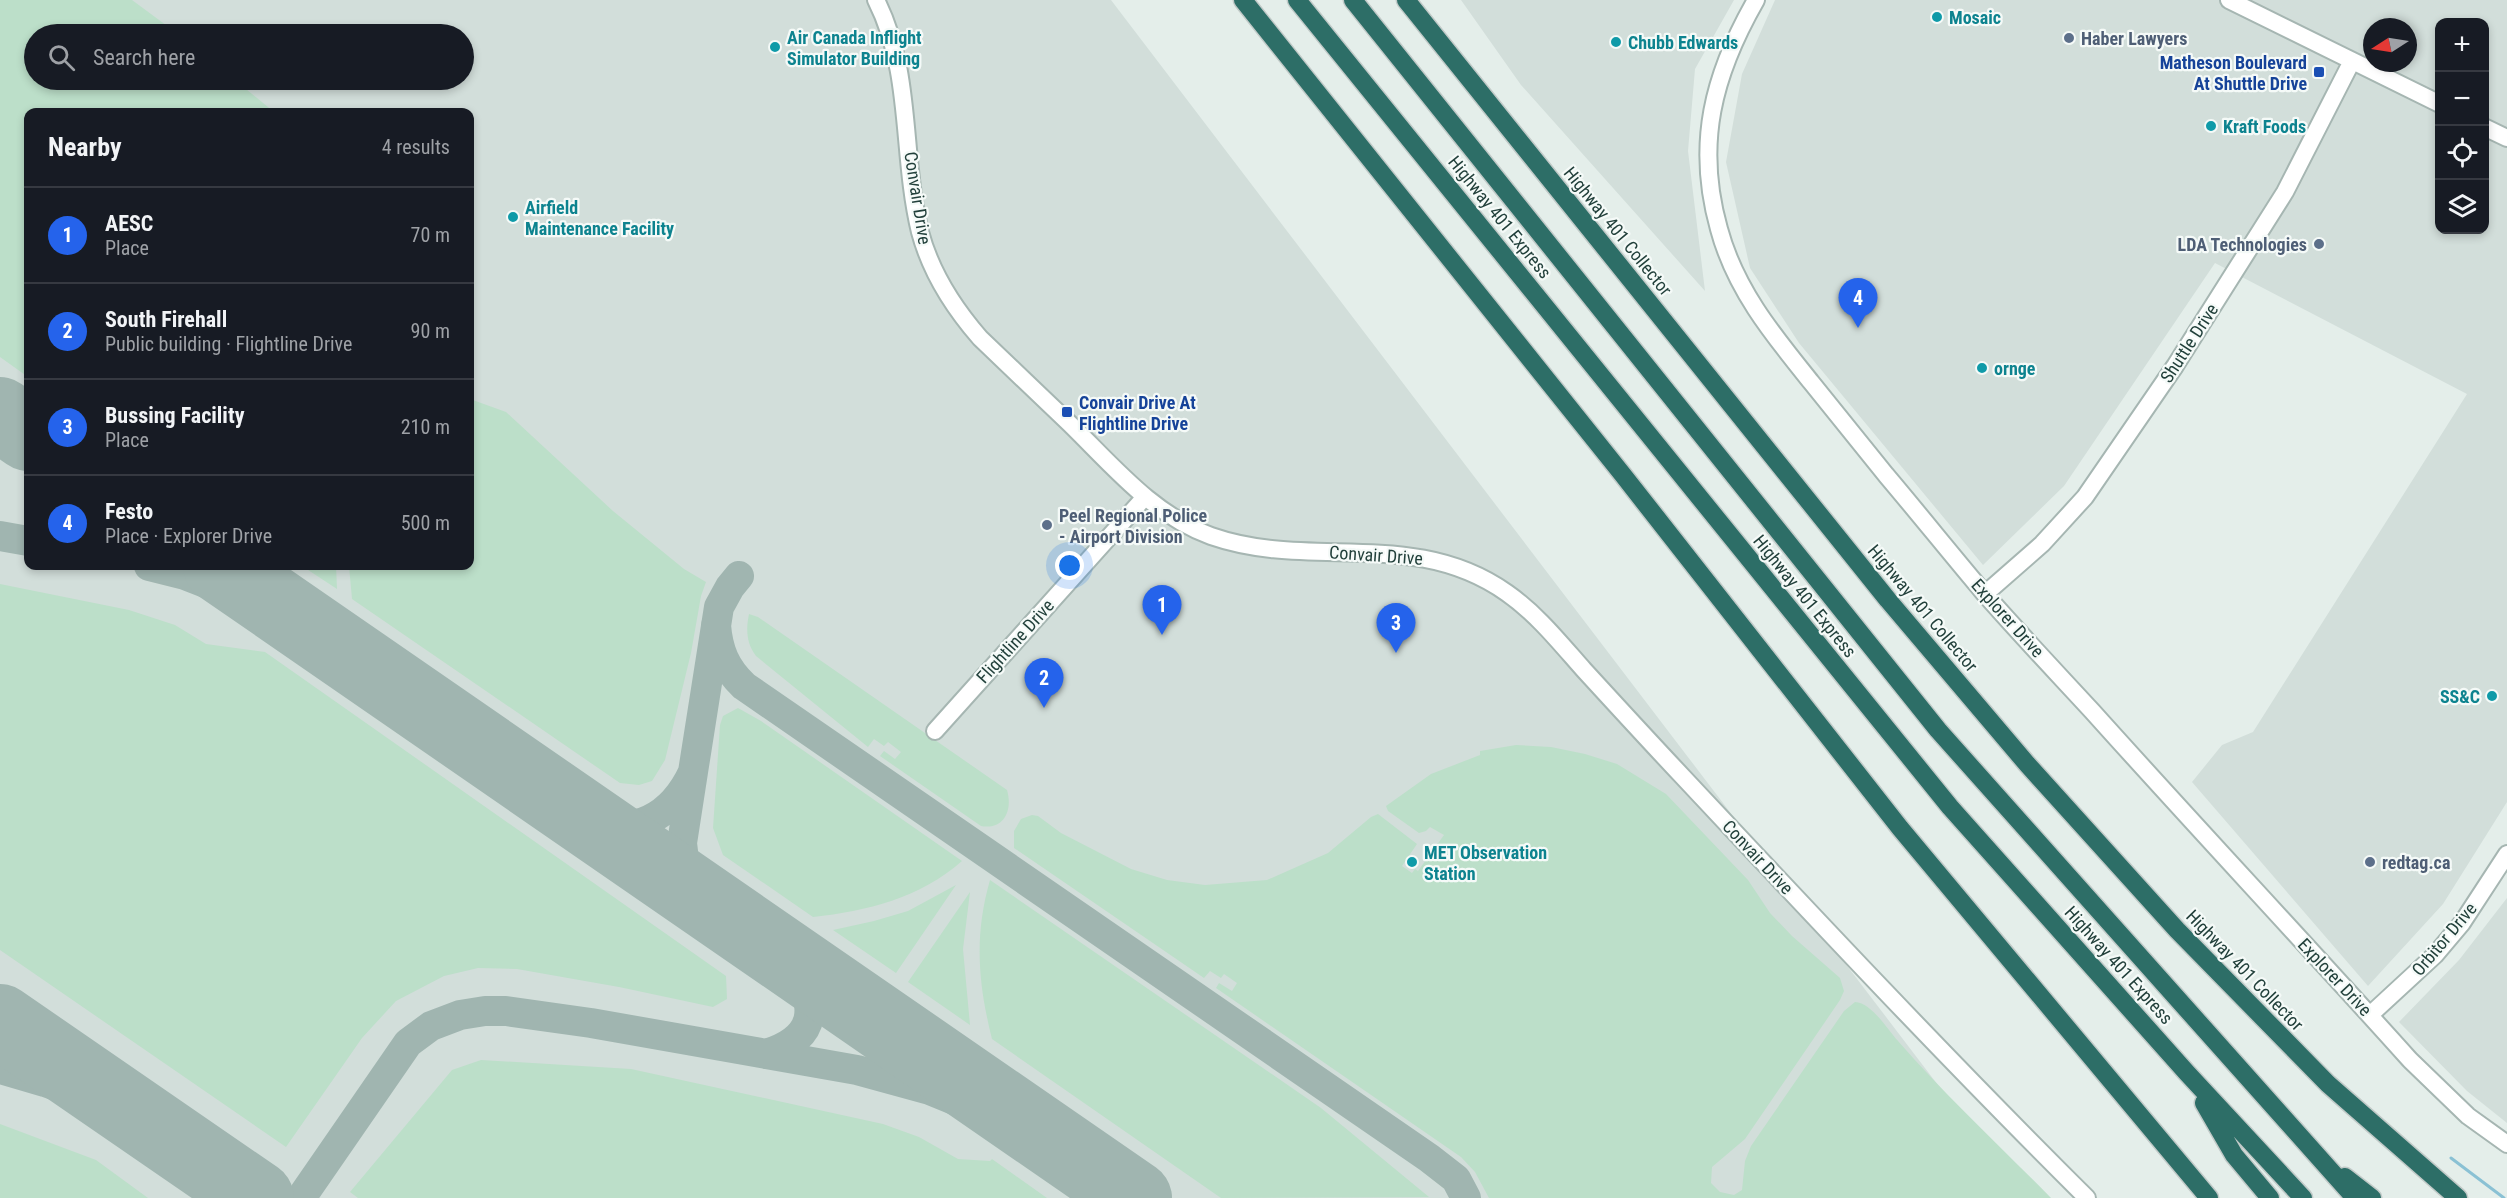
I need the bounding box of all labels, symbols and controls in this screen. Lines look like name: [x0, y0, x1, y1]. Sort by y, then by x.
place label: Mosaic: [1949, 7, 2001, 28]
marker: Mosaic: [1930, 10, 1944, 24]
north arrow: [2363, 18, 2417, 72]
map controls: [2435, 18, 2489, 234]
button: +: [2435, 18, 2489, 72]
search box: [24, 24, 474, 90]
place label: Air Canada Inflight Simulator Building: [787, 27, 922, 69]
place label: Haber Lawyers: [2081, 28, 2187, 49]
marker: Haber Lawyers: [2062, 31, 2076, 45]
place label: Chubb Edwards: [1628, 32, 1738, 53]
marker: Chubb Edwards: [1609, 35, 1623, 49]
marker: Air Canada Inflight Simulator Building: [768, 40, 782, 54]
icon: search: [45, 41, 78, 74]
text: Search here: [93, 45, 195, 70]
place label: Matheson Boulevard At Shuttle Drive: [2160, 52, 2307, 94]
marker: Matheson Boulevard At Shuttle Drive: [2312, 65, 2326, 79]
button: −: [2435, 72, 2489, 126]
place label: Kraft Foods: [2223, 116, 2306, 137]
marker: Kraft Foods: [2204, 119, 2218, 133]
button: locate: [2435, 126, 2489, 180]
text: Nearby: [48, 132, 122, 162]
text: 4 results: [382, 135, 450, 159]
street label: Convair Drive: [900, 150, 936, 246]
street label: Highway 401 Express: [1444, 152, 1556, 282]
street label: Highway 401 Collector: [1560, 162, 1677, 300]
button: layers: [2435, 180, 2489, 234]
place label: Airfield Maintenance Facility: [525, 197, 674, 239]
marker: Airfield Maintenance Facility: [506, 210, 520, 224]
text: AESC: [105, 211, 153, 236]
text: 1: [62, 223, 73, 247]
text: 70 m: [411, 223, 450, 247]
place label: LDA Technologies: [2178, 234, 2307, 255]
text: Place: [105, 236, 149, 260]
marker: LDA Technologies: [2312, 237, 2326, 251]
pin: 4: [1838, 278, 1878, 328]
street label: Shuttle Drive: [2156, 300, 2222, 386]
text: South Firehall: [105, 307, 227, 332]
text: 2: [62, 319, 73, 343]
text: 90 m: [411, 319, 450, 343]
text: Public building · Flightline Drive: [105, 332, 352, 356]
place label: ornge: [1994, 358, 2036, 379]
marker: ornge: [1975, 361, 1989, 375]
place label: Convair Drive At Flightline Drive: [1079, 392, 1196, 434]
text: Bussing Facility: [105, 403, 244, 428]
marker: Convair Drive At Flightline Drive: [1060, 405, 1074, 419]
text: 3: [62, 415, 73, 439]
text: 210 m: [401, 415, 450, 439]
text: Place: [105, 428, 149, 452]
text: Festo: [105, 499, 153, 524]
place label: Peel Regional Police - Airport Division: [1059, 505, 1208, 547]
text: 4: [62, 511, 73, 535]
text: 500 m: [401, 511, 450, 535]
marker: Peel Regional Police - Airport Division: [1040, 518, 1054, 532]
text: Place · Explorer Drive: [105, 524, 272, 548]
street label: Highway 401 Express: [1749, 531, 1861, 661]
street label: Highway 401 Collector: [1864, 540, 1983, 676]
street label: Convair Drive: [1328, 541, 1424, 569]
your location: [1055, 551, 1084, 580]
street label: Explorer Drive: [1967, 574, 2049, 662]
pin: 1: [1142, 586, 1182, 635]
street label: Flightline Drive: [972, 595, 1058, 687]
pin: 3: [1376, 604, 1416, 653]
pin: 2: [1024, 658, 1064, 708]
place label: SS&C: [2440, 686, 2480, 707]
marker: SS&C: [2485, 689, 2499, 703]
street label: Convair Drive: [1718, 816, 1798, 898]
place label: MET Observation Station: [1424, 842, 1547, 884]
place label: redtag.ca: [2382, 852, 2450, 873]
marker: MET Observation Station: [1405, 855, 1419, 869]
marker: redtag.ca: [2363, 855, 2377, 869]
street label: Orbitor Drive: [2407, 898, 2481, 980]
street label: Highway 401 Express: [2061, 902, 2177, 1028]
street label: Highway 401 Collector: [2182, 905, 2308, 1035]
street label: Explorer Drive: [2294, 934, 2376, 1020]

